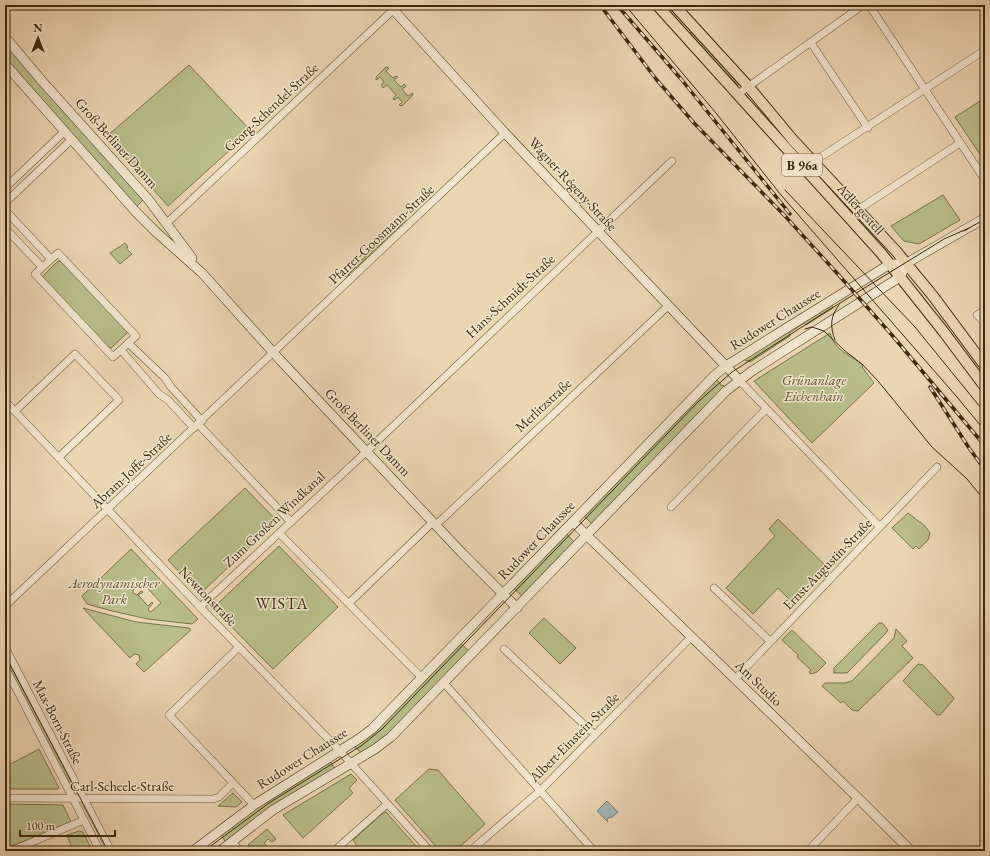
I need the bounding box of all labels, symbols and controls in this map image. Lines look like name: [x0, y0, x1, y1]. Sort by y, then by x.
north arrow: [18, 18, 58, 58]
text: N: [34, 21, 43, 35]
street label: Georg-Schendel-Straße: [220, 58, 322, 155]
street label: Groß-Berliner Damm: [71, 94, 163, 192]
street label: Wagner-Régeny-Straße: [525, 133, 622, 235]
road number: B 96a: [782, 154, 822, 176]
street label: Adlergestell: [833, 179, 889, 239]
street label: Pfarrer-Goosmann-Straße: [324, 180, 438, 288]
street label: Hans-Schmidt-Straße: [462, 250, 559, 342]
street label: Rudower Chaussee: [726, 284, 824, 354]
park label: Grünanlage Eichenhain: [782, 371, 846, 405]
street label: Merlitzstraße: [511, 374, 575, 436]
street label: Groß-Berliner Damm: [321, 384, 415, 480]
street label: Abram-Joffe-Straße: [86, 428, 176, 513]
street label: Zum Großen Windkanal: [219, 467, 329, 571]
street label: Rudower Chaussee: [494, 496, 579, 583]
street label: Ernst-Augustin-Straße: [779, 514, 876, 614]
street label: Newtonstraße: [175, 562, 241, 630]
park label: Aerodynamischer Park: [67, 574, 160, 608]
district label: WISTA: [256, 593, 308, 614]
street label: Am Studio: [731, 655, 787, 710]
street label: Max-Born-Straße: [29, 677, 87, 768]
street label: Albert-Einstein-Straße: [524, 688, 623, 787]
street label: Rudower Chaussee: [253, 723, 351, 793]
street label: Carl-Scheele-Straße: [70, 777, 175, 795]
scale bar: [20, 812, 115, 838]
text: 100 m: [26, 818, 56, 834]

